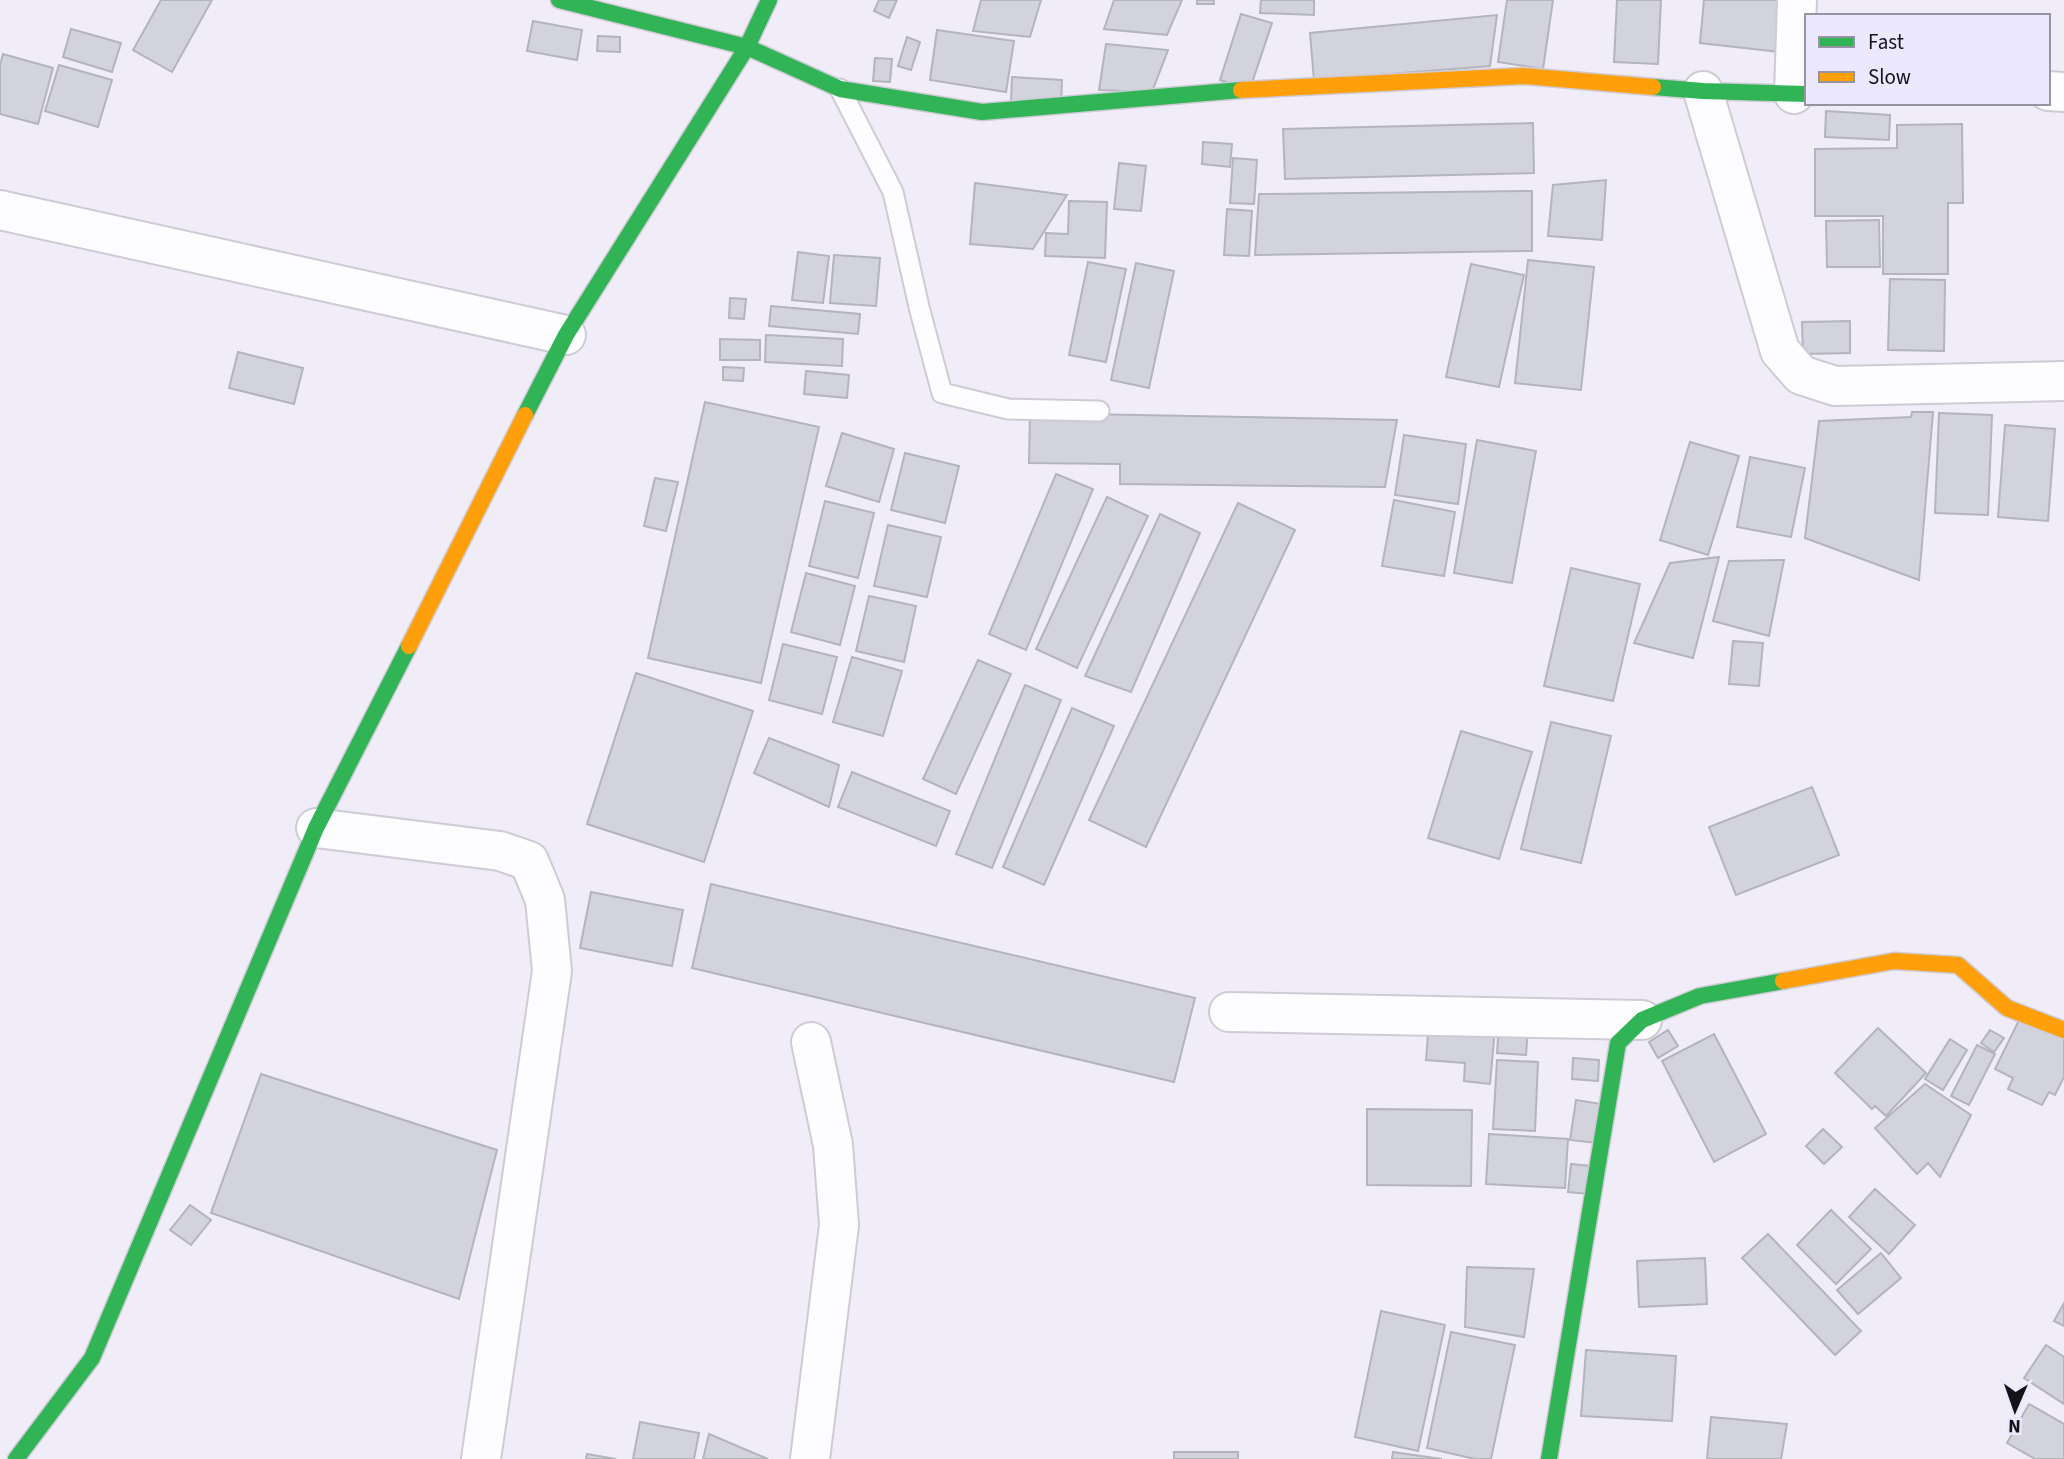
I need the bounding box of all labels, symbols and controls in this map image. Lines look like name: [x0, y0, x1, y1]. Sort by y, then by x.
legend: [1805, 14, 2050, 105]
text: Fast: [1868, 27, 1904, 57]
text: Slow: [1868, 62, 1911, 92]
north arrow: [1980, 1375, 2050, 1445]
text: N: [2008, 1412, 2021, 1439]

